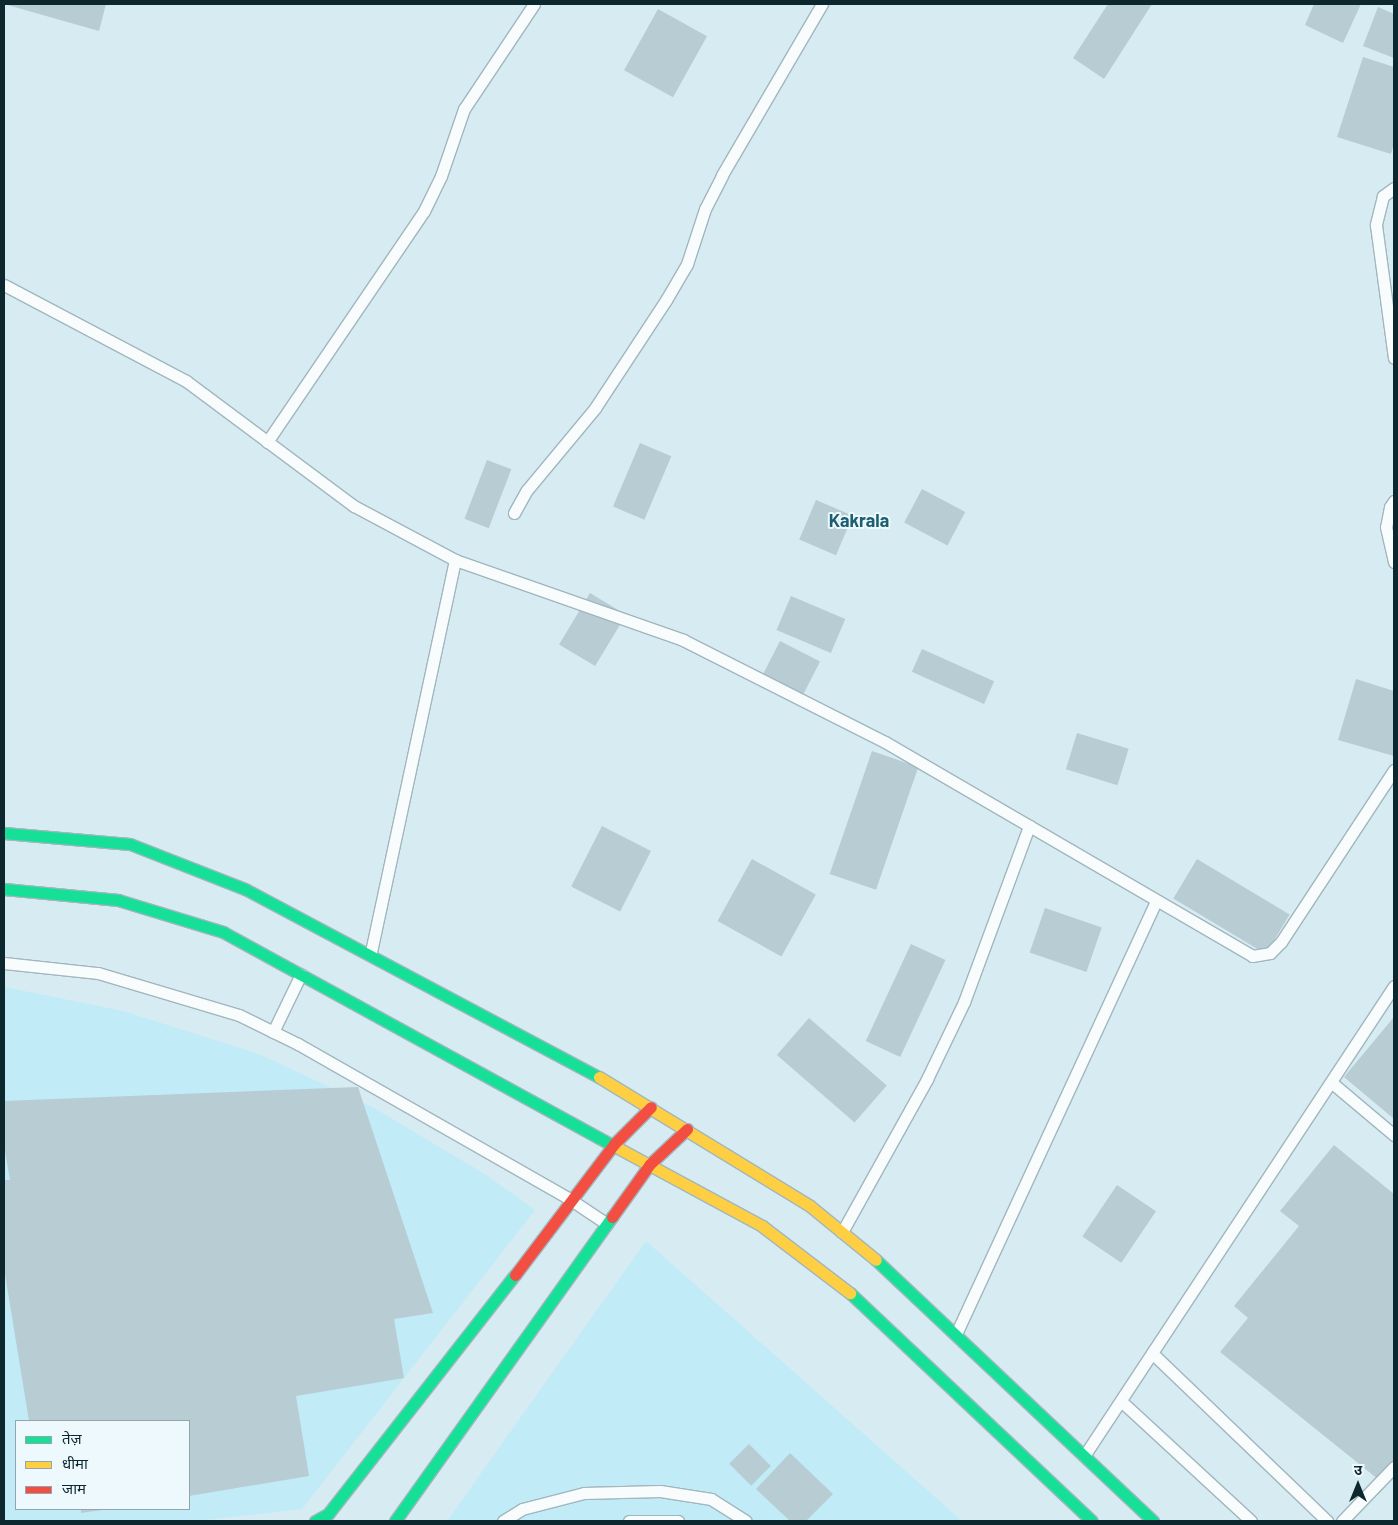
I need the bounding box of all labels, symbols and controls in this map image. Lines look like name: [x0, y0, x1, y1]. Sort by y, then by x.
district label: Kakrala: [829, 509, 889, 531]
legend: [15, 1420, 190, 1510]
text: तेज़: [62, 1429, 82, 1447]
text: धीमा: [62, 1454, 88, 1472]
north arrow: [1333, 1460, 1383, 1510]
text: उ: [1354, 1461, 1362, 1478]
text: जाम: [62, 1479, 86, 1497]

